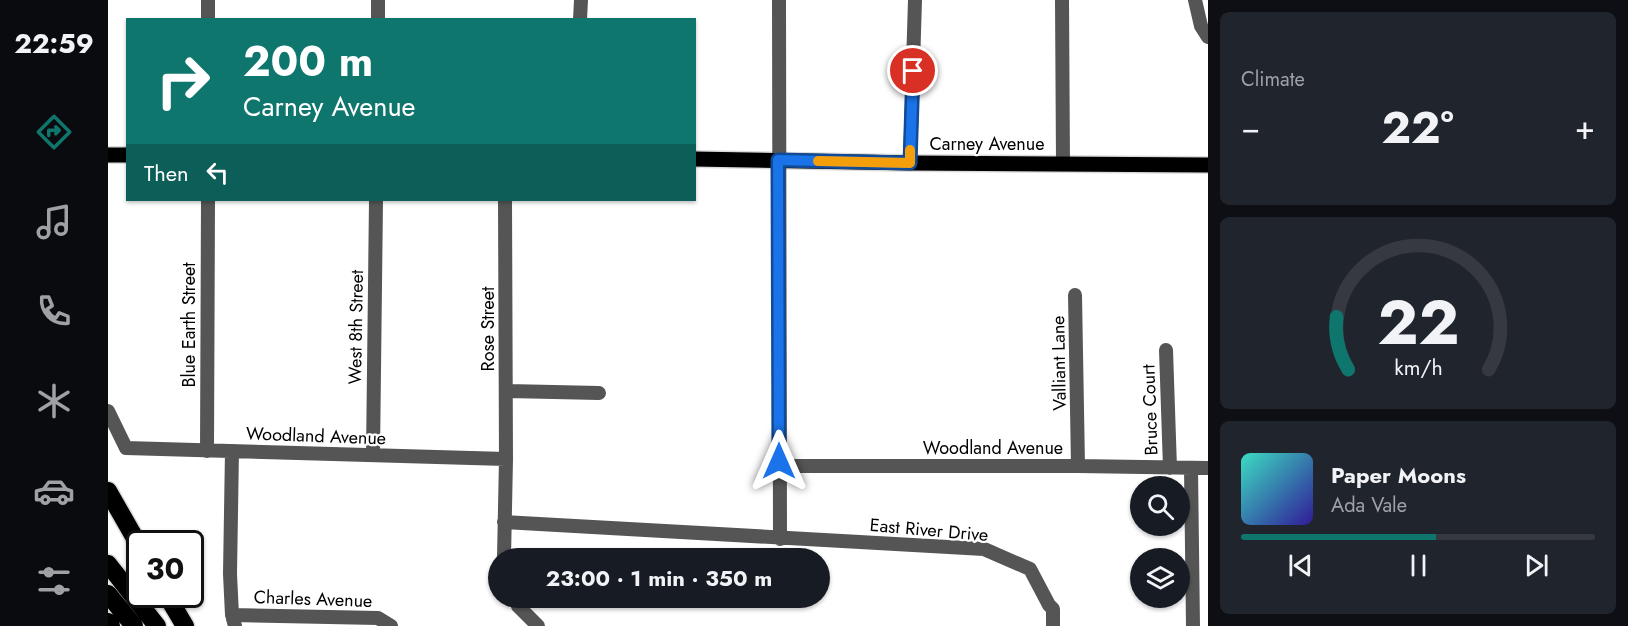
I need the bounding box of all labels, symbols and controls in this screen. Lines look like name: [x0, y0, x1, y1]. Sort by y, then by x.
text: 22:59: [14, 24, 94, 63]
text: 200 m: [243, 31, 373, 92]
icon: right: [144, 42, 222, 120]
pin: [887, 45, 938, 96]
icon: arrive: [896, 54, 929, 87]
text: Climate: [1241, 65, 1305, 94]
text: Carney Avenue: [243, 87, 416, 126]
text: 22°: [1381, 95, 1454, 160]
text: −: [1241, 104, 1260, 151]
text: +: [1575, 104, 1595, 151]
icon: directions: [33, 111, 75, 153]
street label: Carney Avenue: [929, 131, 1045, 157]
icon: left: [201, 156, 234, 189]
text: Then: [144, 157, 189, 189]
icon: music: [33, 201, 75, 243]
street label: Blue Earth Street: [176, 262, 202, 388]
street label: West 8th Street: [342, 269, 370, 385]
text: 22: [1377, 277, 1459, 367]
street label: Rose Street: [475, 286, 501, 371]
icon: phone: [33, 290, 75, 332]
street label: Valliant Lane: [1045, 315, 1073, 411]
text: km/h: [1394, 352, 1442, 383]
street label: Bruce Court: [1135, 363, 1165, 456]
icon: climate: [33, 380, 75, 422]
street label: Woodland Avenue: [245, 421, 387, 451]
position arrow: [747, 429, 811, 493]
street label: Woodland Avenue: [923, 435, 1063, 461]
text: Paper Moons: [1331, 459, 1466, 491]
icon: car: [33, 470, 75, 512]
map controls: [1130, 476, 1190, 608]
button: search: [1130, 476, 1190, 536]
text: Ada Vale: [1331, 491, 1407, 520]
street label: East River Drive: [869, 512, 989, 548]
speed limit sign: 30: [126, 530, 204, 608]
button: layers: [1130, 548, 1190, 608]
icon: previous: [1284, 549, 1317, 582]
icon: pause: [1402, 549, 1435, 582]
icon: next: [1520, 549, 1553, 582]
icon: filters: [33, 560, 75, 602]
text: 23:00 · 1 min · 350 m: [546, 562, 772, 594]
street label: Charles Avenue: [253, 584, 373, 614]

